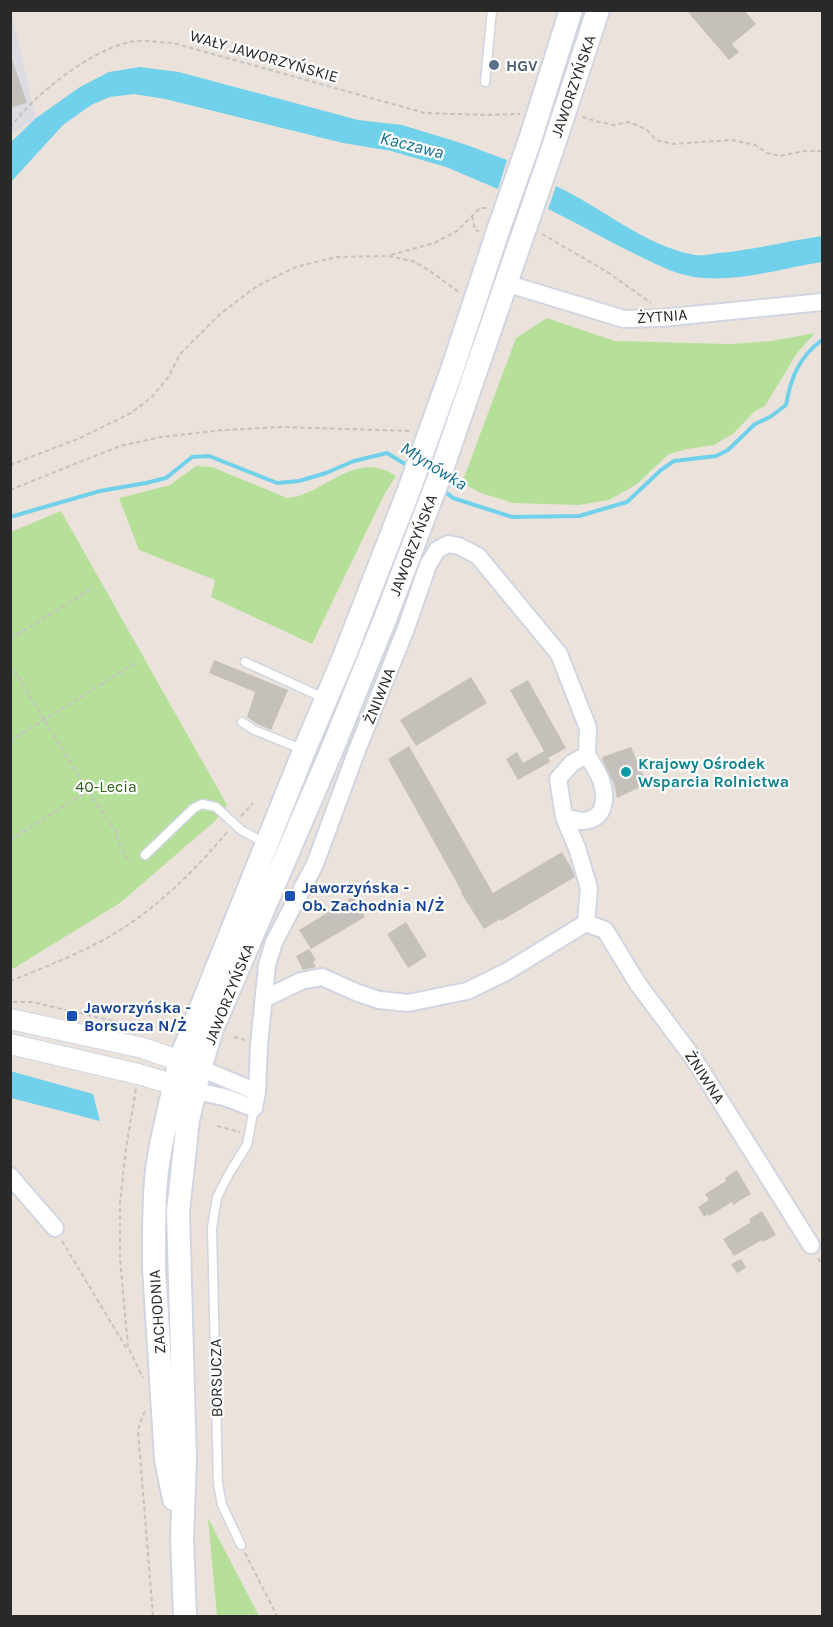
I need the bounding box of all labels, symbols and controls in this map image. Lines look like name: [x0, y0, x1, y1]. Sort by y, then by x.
street label: WAŁY JAWORZYŃSKIE: [188, 26, 340, 86]
street label: JAWORZYŃSKA: [547, 32, 599, 140]
place label: HGV: [506, 56, 538, 75]
marker: HGV: [487, 58, 501, 72]
water label: Kaczawa: [378, 126, 446, 164]
street label: ŻYTNIA: [636, 305, 688, 327]
water label: Młynówka: [397, 437, 471, 495]
street label: JAWORZYŃSKA: [385, 491, 441, 599]
street label: ŻNIWNA: [359, 665, 399, 727]
place label: Krajowy Ośrodek Wsparcia Rolnictwa: [638, 754, 789, 791]
marker: Krajowy Ośrodek Wsparcia Rolnictwa: [619, 765, 633, 779]
park label: 40-Lecia: [75, 777, 137, 796]
place label: Jaworzyńska - Ob. Zachodnia N/Ż: [302, 878, 445, 915]
marker: Jaworzyńska - Ob. Zachodnia N/Ż: [283, 889, 297, 903]
street label: JAWORZYŃSKA: [200, 941, 258, 1047]
place label: Jaworzyńska - Borsucza N/Ż: [84, 998, 191, 1035]
marker: Jaworzyńska - Borsucza N/Ż: [65, 1009, 79, 1023]
street label: ŻNIWNA: [681, 1047, 729, 1107]
street label: ZACHODNIA: [145, 1269, 169, 1355]
street label: BORSUCZA: [206, 1339, 226, 1417]

